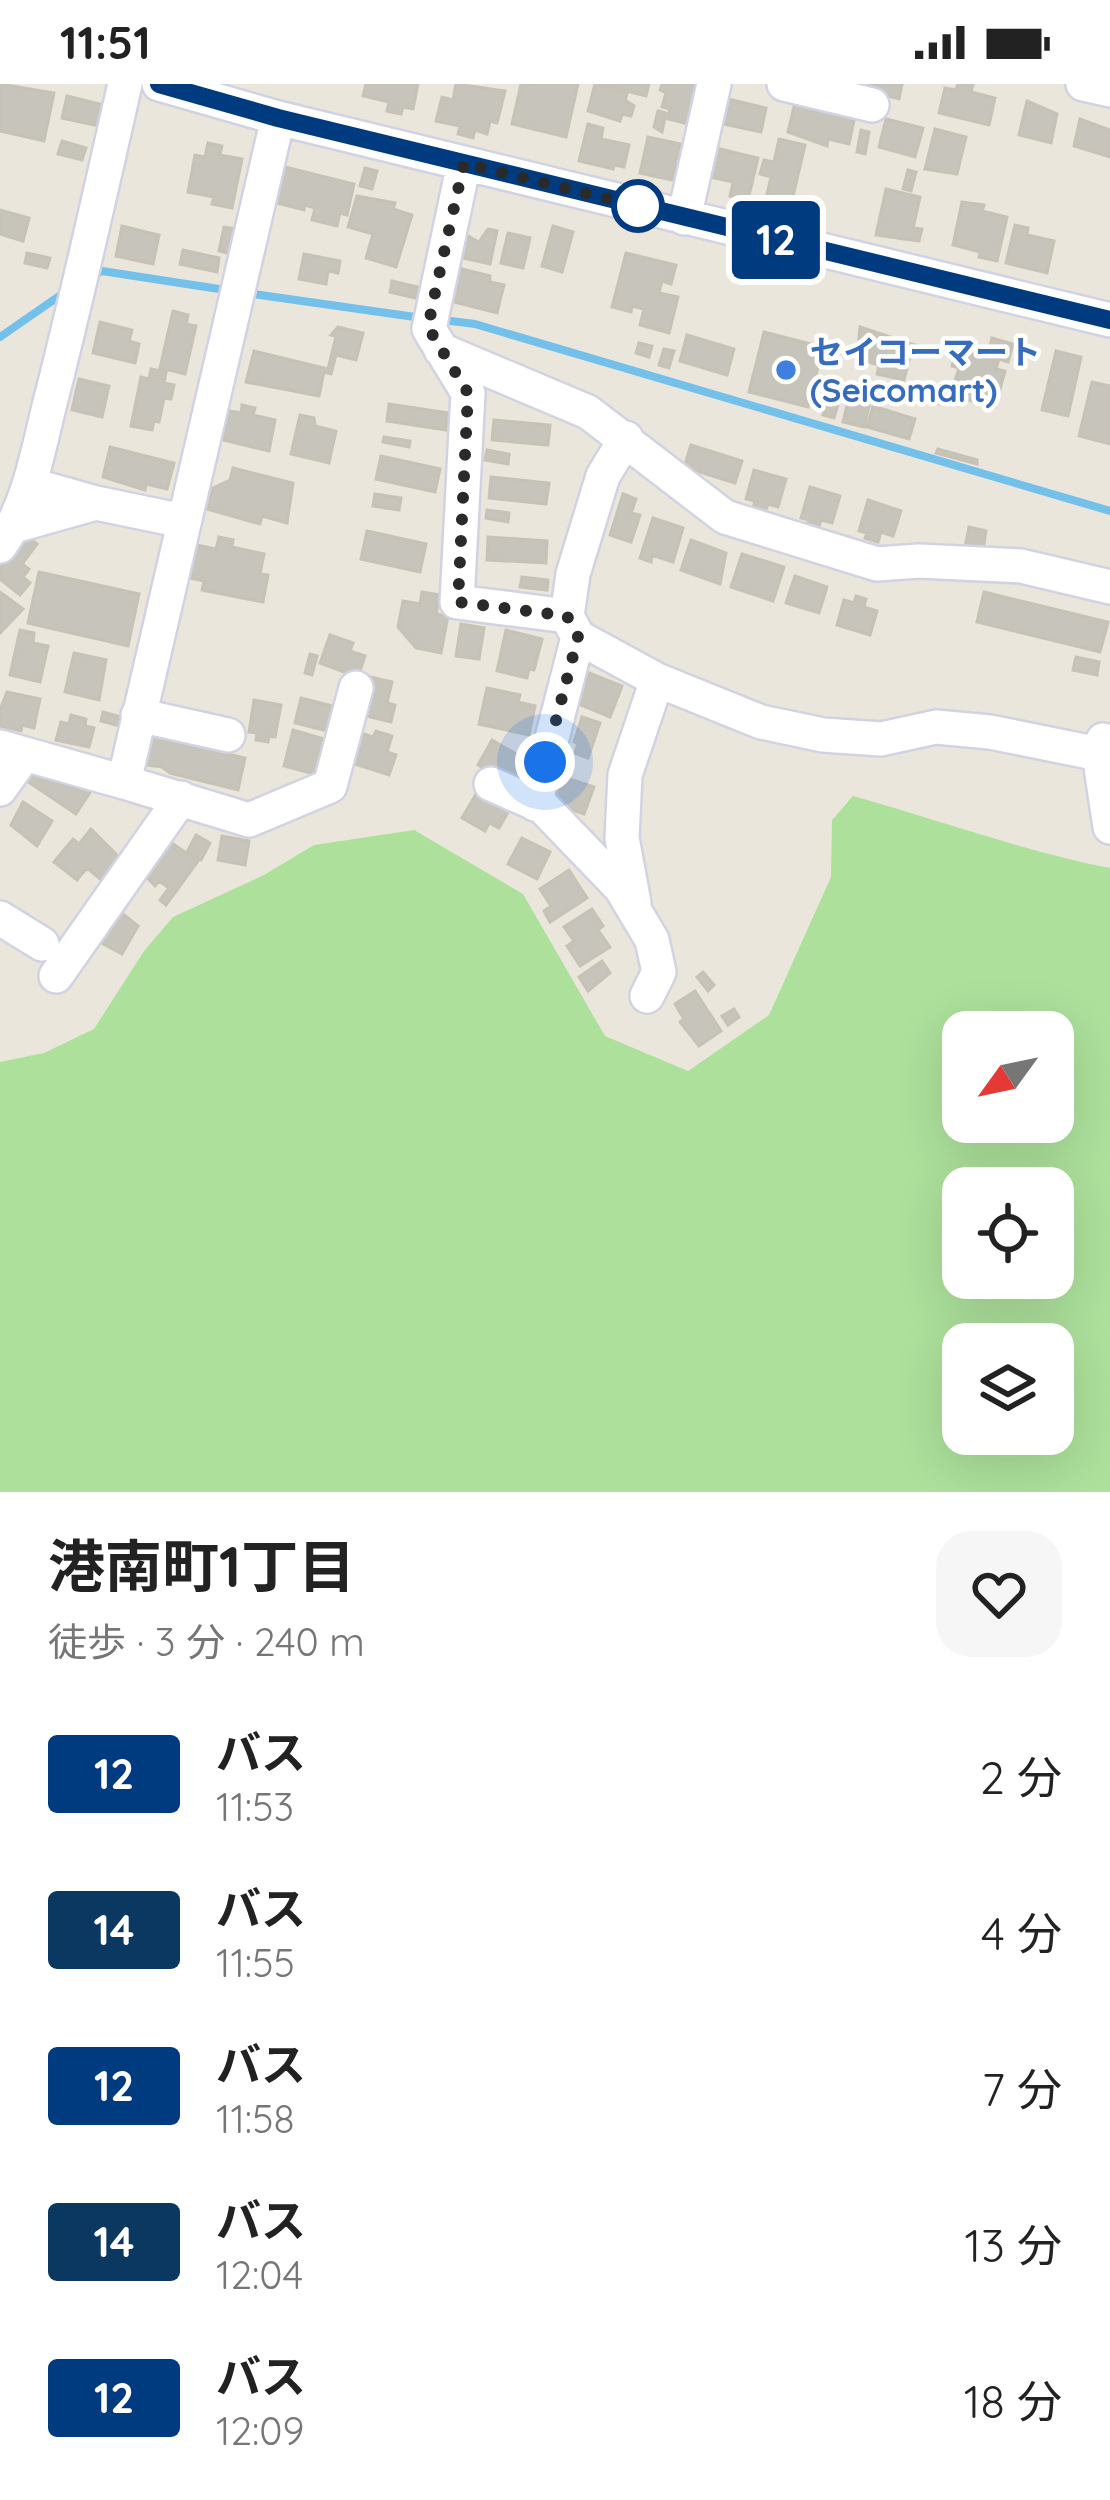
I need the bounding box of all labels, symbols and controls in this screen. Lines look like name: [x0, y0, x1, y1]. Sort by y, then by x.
text: 11:51: [60, 14, 151, 70]
unlabelled marker: [613, 181, 663, 231]
line badge: 12: [722, 201, 830, 279]
text: 12: [756, 213, 796, 266]
place label: セイコーマート (Seicomart): [810, 331, 1041, 410]
marker: セイコーマート (Seicomart): [773, 357, 799, 383]
your location: [515, 732, 575, 792]
north arrow: [942, 1011, 1074, 1143]
map controls: [942, 1011, 1074, 1455]
button: locate: [942, 1167, 1074, 1299]
button: layers: [942, 1323, 1074, 1455]
text: 港南町1丁目: [48, 1530, 355, 1601]
button: heart: [936, 1531, 1062, 1657]
text: 徒歩 · 3 分 · 240 m: [48, 1617, 365, 1666]
text: バス: [216, 1724, 306, 1780]
text: 12: [94, 1747, 134, 1800]
text: 2 分: [980, 1749, 1062, 1805]
text: 11:53: [216, 1782, 294, 1831]
text: バス: [216, 1880, 306, 1936]
text: 14: [93, 1903, 135, 1956]
text: 4 分: [981, 1905, 1062, 1961]
text: 11:55: [216, 1938, 295, 1987]
text: バス: [216, 2036, 306, 2092]
text: 12: [94, 2059, 134, 2112]
text: 7 分: [982, 2061, 1062, 2117]
text: 11:58: [216, 2094, 294, 2143]
text: バス: [216, 2192, 306, 2248]
text: 14: [93, 2215, 135, 2268]
text: 13 分: [964, 2217, 1062, 2273]
text: 12:04: [216, 2250, 303, 2299]
text: バス: [216, 2348, 306, 2404]
text: 12: [94, 2371, 134, 2424]
text: 18 分: [964, 2373, 1062, 2429]
text: 12:09: [216, 2406, 304, 2455]

